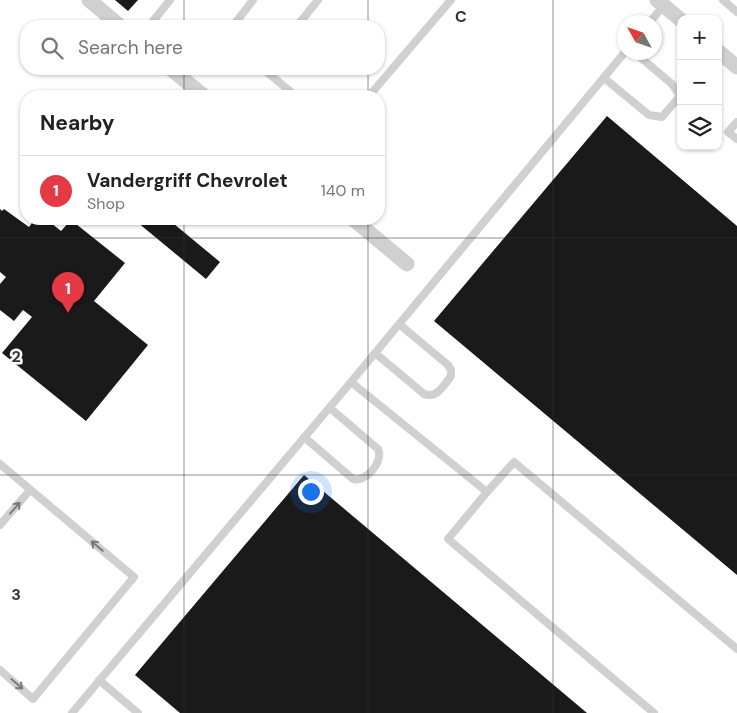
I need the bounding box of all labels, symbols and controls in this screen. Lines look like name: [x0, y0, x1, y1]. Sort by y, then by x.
text: C: [455, 6, 467, 27]
north arrow: [617, 15, 662, 60]
map controls: [677, 15, 722, 150]
button: +: [677, 15, 722, 60]
search box: [20, 20, 385, 75]
icon: search: [38, 34, 66, 62]
text: Search here: [78, 35, 183, 60]
button: −: [677, 60, 722, 105]
button: layers: [677, 105, 722, 150]
text: Nearby: [40, 109, 114, 137]
text: Vandergriff Chevrolet: [87, 168, 288, 193]
text: 1: [53, 180, 59, 201]
text: 140 m: [321, 180, 365, 201]
text: Shop: [87, 193, 125, 214]
pin: 1: [52, 272, 84, 313]
text: 2: [11, 346, 21, 367]
your location: [298, 479, 324, 505]
one-way arrow: [9, 501, 21, 514]
one-way arrow: [90, 540, 103, 552]
text: 3: [11, 584, 21, 605]
one-way arrow: [10, 679, 23, 690]

